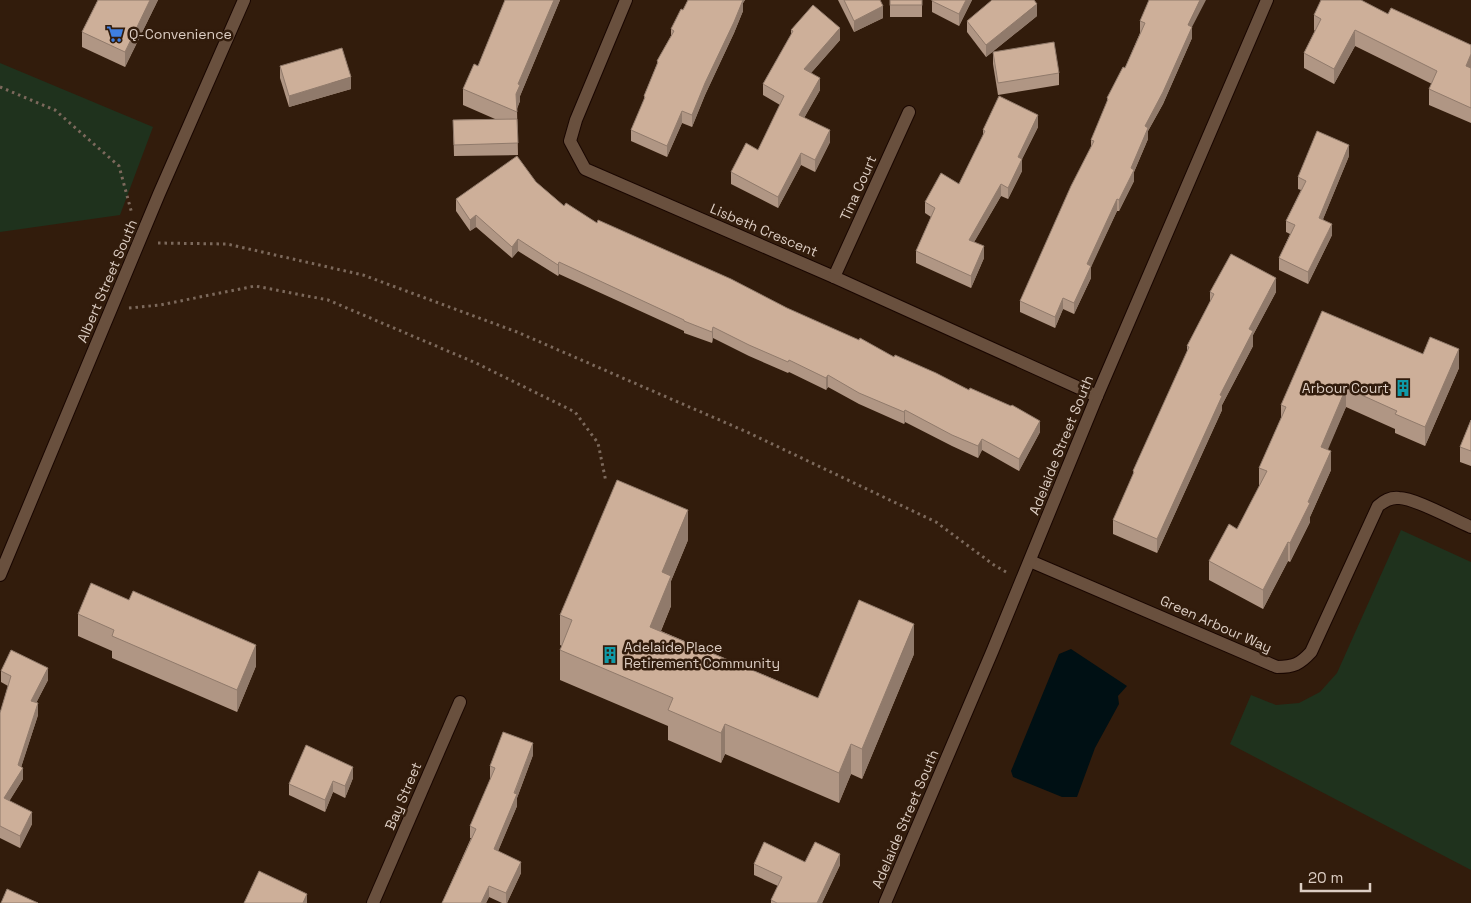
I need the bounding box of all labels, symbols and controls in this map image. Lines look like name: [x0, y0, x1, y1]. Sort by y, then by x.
supermarket icon: Q-Convenience: [105, 24, 125, 44]
place label: Q-Convenience: [129, 25, 232, 43]
street label: Tina Court: [836, 153, 880, 223]
street label: Lisbeth Crescent: [707, 199, 821, 261]
street label: Albert Street South: [73, 217, 141, 345]
street label: Adelaide Street South: [1025, 372, 1097, 518]
building icon: Arbour Court: [1393, 378, 1413, 398]
place label: Arbour Court: [1302, 379, 1389, 397]
street label: Green Arbour Way: [1157, 591, 1275, 657]
place label: Adelaide Place Retirement Community: [624, 638, 780, 672]
building icon: Adelaide Place Retirement Community: [600, 645, 620, 665]
street label: Adelaide Street South: [868, 747, 942, 891]
street label: Bay Street: [381, 759, 425, 833]
scale bar: [1301, 860, 1370, 892]
text: 20 m: [1308, 868, 1343, 887]

